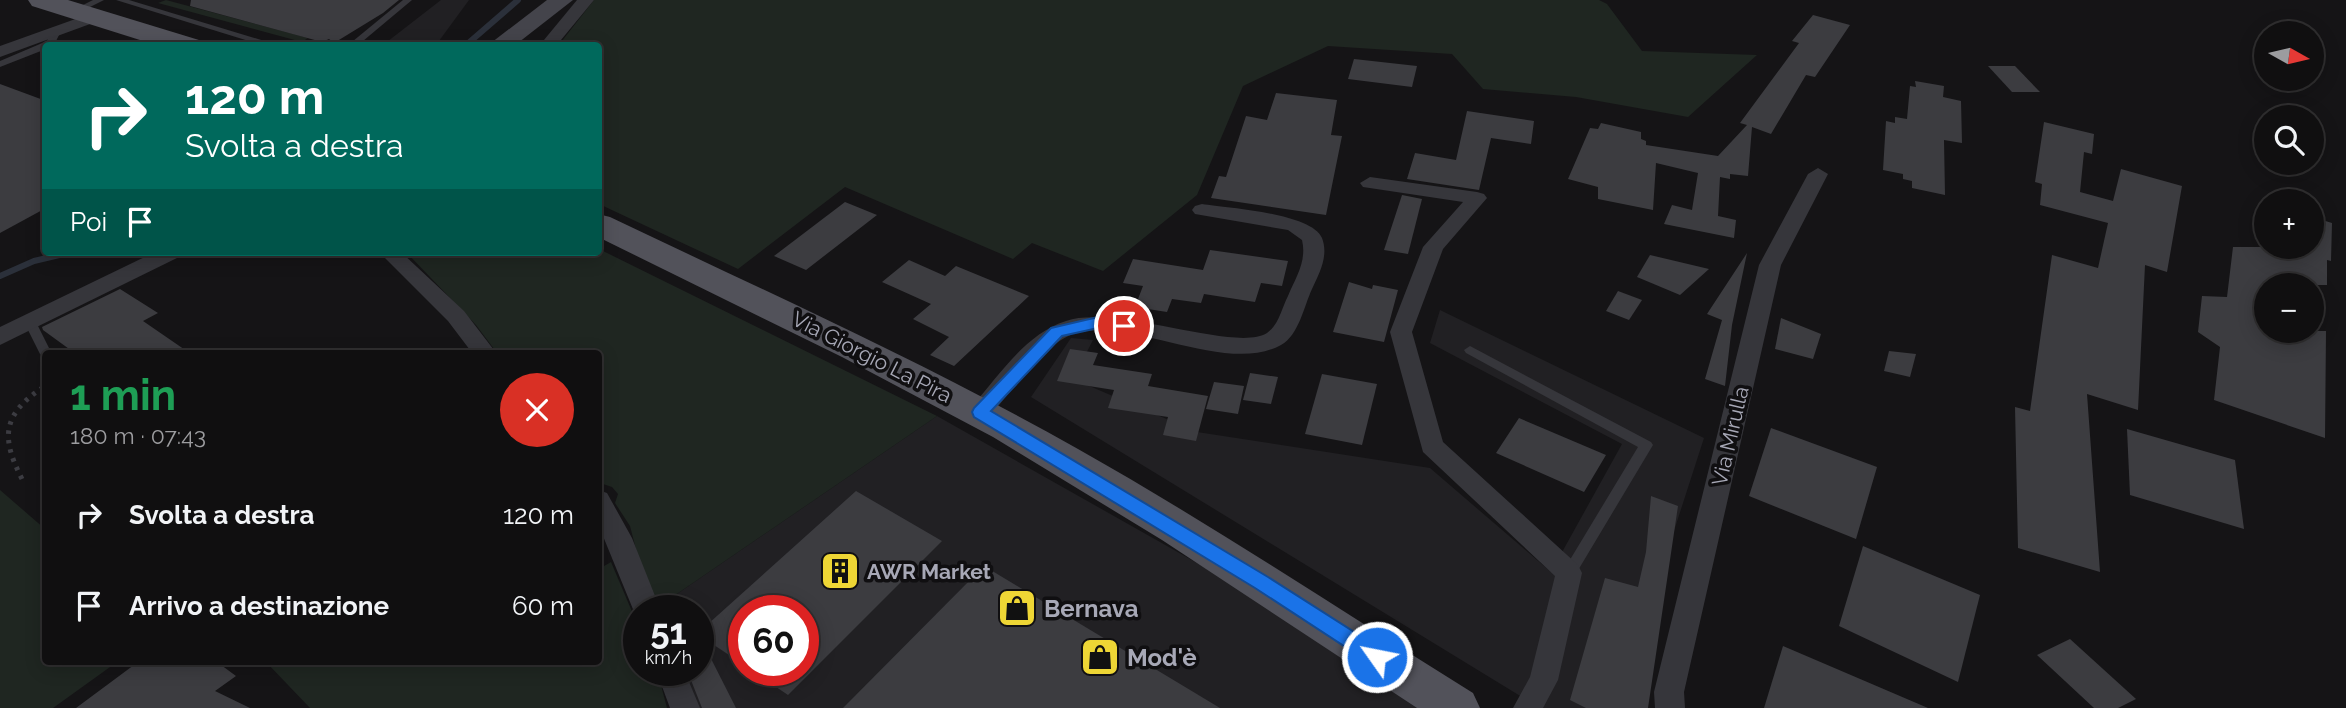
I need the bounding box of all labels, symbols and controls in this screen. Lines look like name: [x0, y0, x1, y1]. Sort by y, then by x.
north arrow: [2254, 21, 2324, 91]
map controls: [2254, 21, 2324, 343]
text: 120 m: [185, 68, 324, 125]
icon: right: [70, 70, 161, 161]
button: search: [2254, 105, 2324, 175]
text: Svolta a destra: [185, 127, 404, 164]
button: +: [2254, 189, 2324, 259]
icon: arrive: [121, 203, 159, 241]
text: Poi: [70, 207, 107, 237]
button: −: [2254, 273, 2324, 343]
pin: [1094, 296, 1154, 356]
street label: Via Giorgio La Pira: [788, 306, 956, 408]
icon: arrive: [1105, 307, 1143, 345]
text: 1 min: [70, 371, 176, 420]
button: close: [500, 373, 574, 447]
street label: Via Mirulla: [1706, 384, 1754, 488]
text: 180 m · 07:43: [70, 422, 206, 449]
icon: right: [70, 496, 108, 534]
text: Svolta a destra: [129, 500, 315, 530]
text: 120 m: [503, 500, 574, 530]
building icon: AWR Market: [819, 550, 861, 592]
place label: AWR Market: [867, 559, 991, 584]
icon: arrive: [70, 587, 108, 625]
shop icon: Bernava: [996, 587, 1038, 629]
text: Arrivo a destinazione: [129, 591, 389, 621]
text: 60 m: [512, 591, 574, 621]
place label: Bernava: [1044, 594, 1139, 623]
speed limit sign: 60: [728, 595, 819, 686]
text: 51: [650, 611, 687, 652]
position arrow: [1340, 620, 1414, 694]
shop icon: Mod'è: [1079, 636, 1121, 678]
place label: Mod'è: [1127, 643, 1197, 672]
text: km/h: [645, 647, 692, 668]

